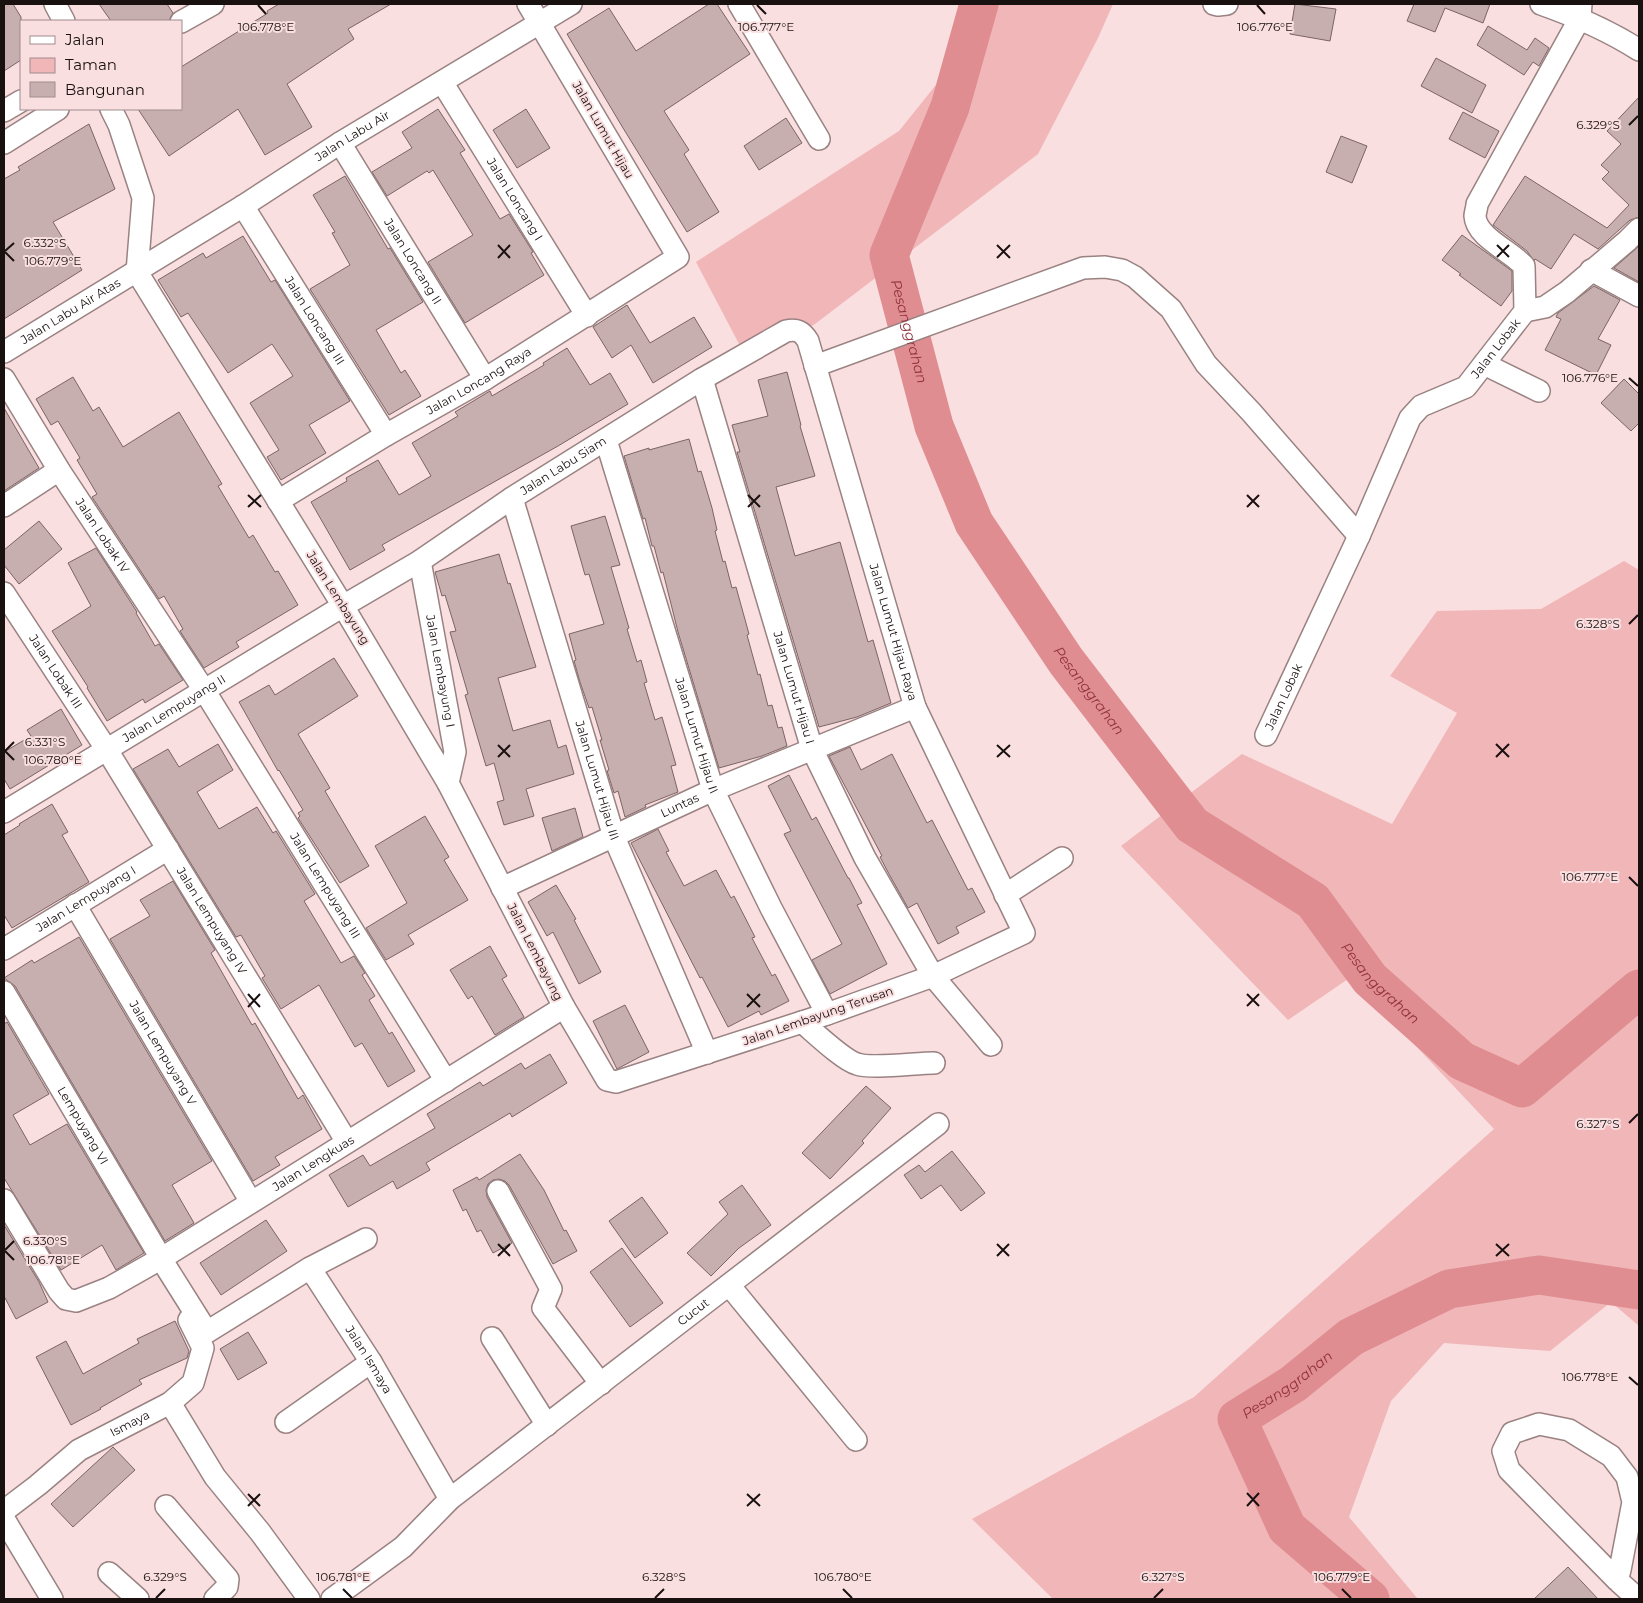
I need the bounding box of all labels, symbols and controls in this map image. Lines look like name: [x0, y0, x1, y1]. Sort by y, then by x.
text: 106.778°E: [238, 19, 294, 34]
text: 106.777°E: [738, 19, 794, 34]
text: 106.776°E: [1237, 19, 1293, 34]
legend: [20, 20, 182, 110]
text: Jalan: [64, 30, 104, 49]
text: Taman: [65, 55, 117, 74]
street label: Jalan Lumut Hijau: [569, 78, 637, 181]
text: Bangunan: [65, 80, 145, 99]
street label: Jalan Labu Air: [311, 107, 392, 165]
text: 6.329°S: [1576, 117, 1620, 132]
street label: Jalan Loncang I: [483, 154, 546, 243]
street label: Jalan Loncang II: [381, 215, 445, 307]
text: 6.332°S: [24, 235, 66, 250]
text: 106.779°E: [25, 253, 81, 268]
street label: Jalan Loncang III: [281, 272, 348, 367]
street label: Jalan Labu Air Atas: [17, 275, 123, 348]
water label: Pesanggrahan: [887, 277, 931, 385]
street label: Jalan Lobak: [1467, 315, 1524, 382]
street label: Jalan Loncang Raya: [423, 344, 534, 418]
text: 106.776°E: [1562, 370, 1618, 385]
street label: Jalan Labu Siam: [516, 433, 609, 498]
street label: Jalan Lobak IV: [72, 494, 133, 576]
street label: Jalan Lembayung: [303, 547, 373, 647]
street label: Jalan Lumut Hijau Raya: [866, 561, 921, 702]
street label: Jalan Lembayung I: [423, 612, 458, 729]
text: 6.328°S: [1576, 616, 1620, 631]
street label: Jalan Lumut Hijau I: [770, 628, 818, 746]
street label: Jalan Lobak III: [26, 631, 86, 711]
water label: Pesanggrahan: [1050, 643, 1128, 738]
street label: Jalan Lobak: [1261, 660, 1306, 733]
street label: Jalan Lempuyang II: [119, 671, 228, 746]
street label: Jalan Lumut Hijau II: [672, 675, 722, 796]
street label: Jalan Lumut Hijau III: [572, 718, 623, 843]
text: 6.331°S: [25, 734, 65, 749]
text: 106.780°E: [24, 752, 82, 767]
street label: Luntas: [658, 790, 701, 820]
street label: Jalan Lempuyang III: [287, 829, 364, 941]
street label: Jalan Lempuyang I: [32, 862, 138, 935]
street label: Jalan Lempuyang IV: [173, 863, 251, 977]
text: 106.777°E: [1562, 869, 1618, 884]
street label: Jalan Lembayung: [504, 900, 567, 1003]
water label: Pesanggrahan: [1337, 939, 1423, 1028]
street label: Jalan Lembayung Terusan: [740, 983, 895, 1049]
street label: Jalan Lempuyang V: [126, 997, 200, 1108]
street label: Lempuyang VI: [54, 1084, 112, 1167]
text: 6.327°S: [1576, 1116, 1620, 1131]
street label: Jalan Lengkuas: [269, 1132, 357, 1195]
text: 6.330°S: [23, 1233, 67, 1248]
text: 106.781°E: [26, 1252, 80, 1267]
street label: Cucut: [674, 1295, 712, 1329]
street label: Jalan Ismaya: [342, 1322, 396, 1396]
water label: Pesanggrahan: [1239, 1347, 1336, 1423]
text: 106.778°E: [1562, 1369, 1618, 1384]
street label: Ismaya: [107, 1407, 152, 1440]
text: 6.329°S: [143, 1569, 187, 1584]
text: 106.781°E: [316, 1569, 370, 1584]
text: 6.328°S: [642, 1569, 686, 1584]
text: 106.780°E: [814, 1569, 872, 1584]
text: 6.327°S: [1141, 1569, 1185, 1584]
text: 106.779°E: [1314, 1569, 1370, 1584]

